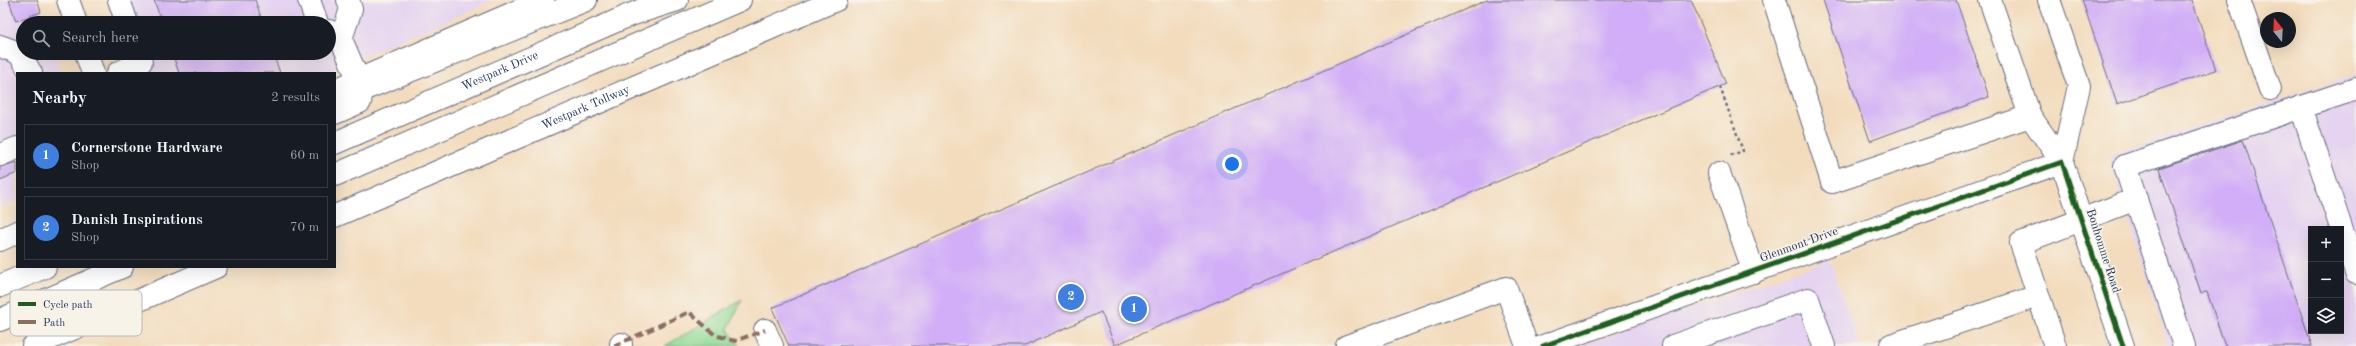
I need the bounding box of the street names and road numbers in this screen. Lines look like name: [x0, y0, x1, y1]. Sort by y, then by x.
street label: Westpark Drive: [460, 49, 541, 93]
street label: Westpark Tollway: [540, 83, 632, 132]
street label: Bonhomme Road: [2084, 207, 2122, 295]
street label: Glenmont Drive: [1758, 225, 1840, 265]

